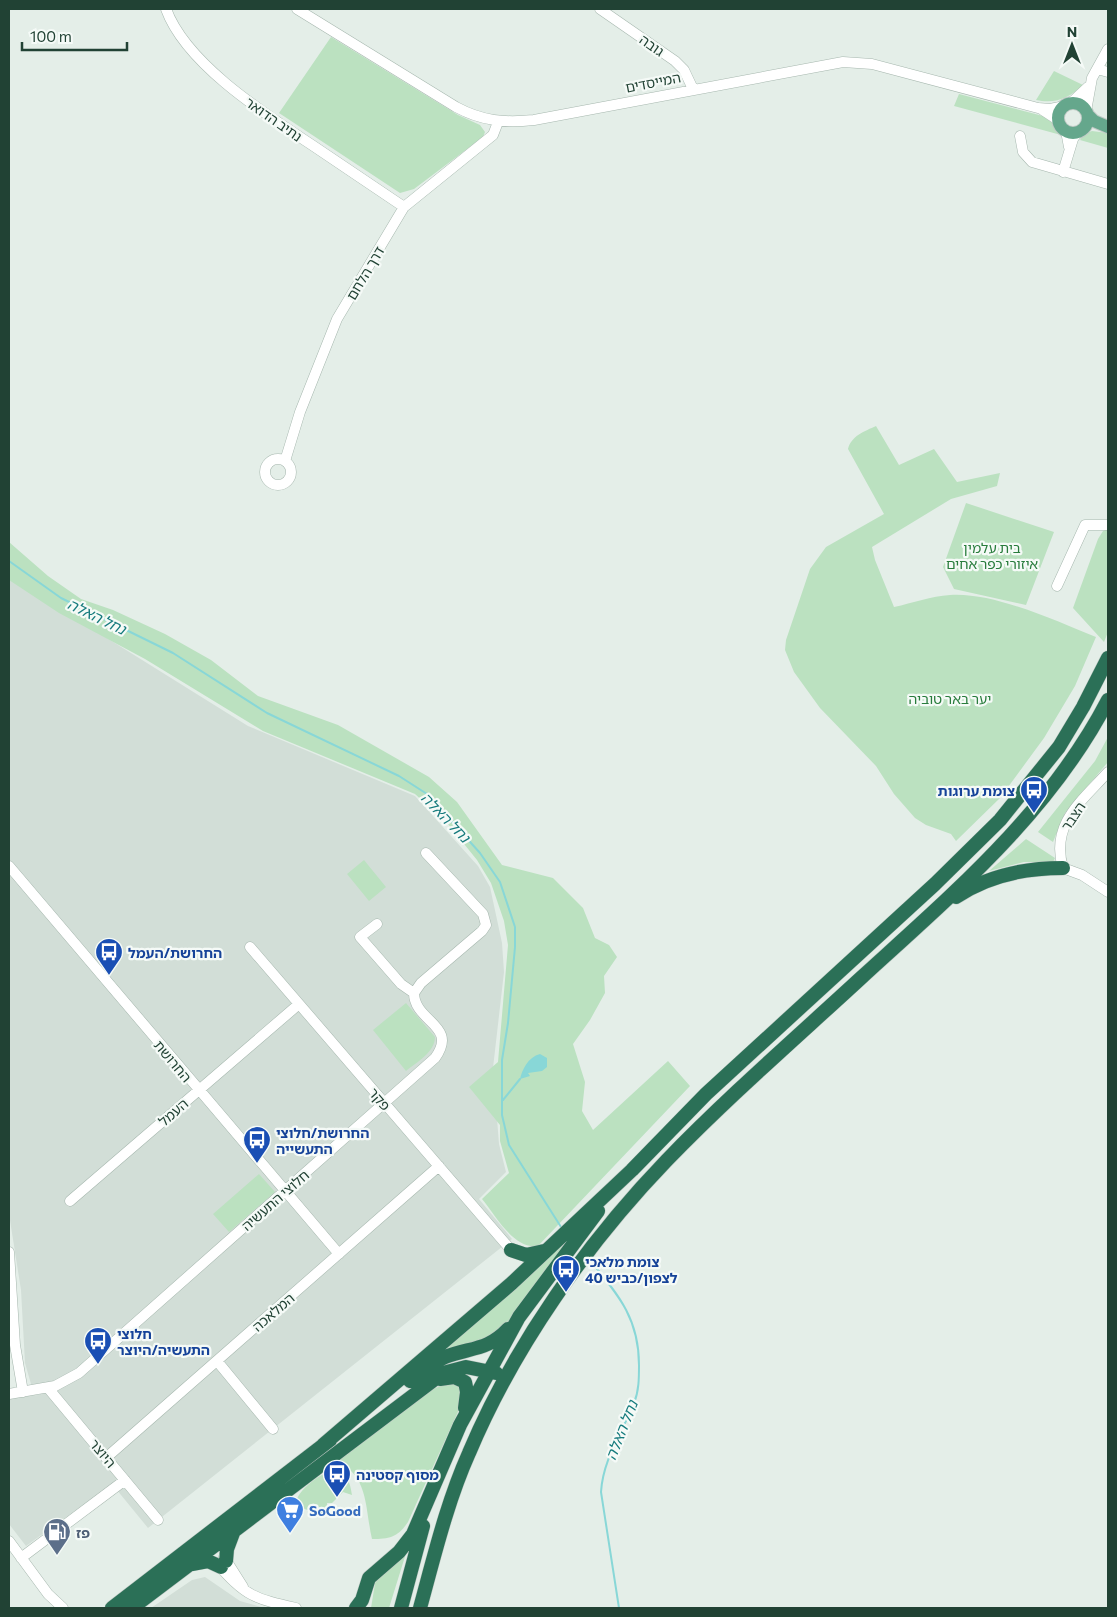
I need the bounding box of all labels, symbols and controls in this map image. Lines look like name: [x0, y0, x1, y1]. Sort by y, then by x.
scale bar: [22, 20, 128, 52]
north arrow: [1047, 20, 1097, 70]
text: N: [1067, 23, 1077, 40]
text: 100 m: [30, 27, 72, 45]
street label: גובה: [636, 31, 668, 59]
street label: המייסדים: [624, 68, 682, 96]
street label: נתיב הדואר: [242, 93, 306, 145]
street label: דרך הלחם: [342, 243, 388, 303]
park label: בית עלמין איזורי כפר אחים: [946, 539, 1038, 572]
water label: נחל האלה: [65, 594, 130, 638]
park label: יער באר טוביה: [909, 690, 991, 707]
bus stop icon: צומת ערוגות: [1019, 775, 1049, 814]
place label: צומת ערוגות: [938, 782, 1015, 799]
water label: נחל האלה: [418, 788, 475, 847]
street label: הצבר: [1057, 798, 1089, 834]
bus stop icon: החרושת/העמל: [94, 937, 124, 976]
place label: החרושת/העמל: [128, 944, 222, 961]
street label: החרושת: [151, 1037, 195, 1085]
street label: פקר: [366, 1084, 394, 1114]
street label: העמל: [155, 1095, 191, 1129]
place label: החרושת/חלוצי התעשייה: [276, 1124, 369, 1157]
bus stop icon: החרושת/חלוצי התעשייה: [242, 1125, 272, 1164]
street label: חלוצי התעשיה: [238, 1166, 312, 1234]
place label: צומת מלאכי לצפון/כביש 40: [585, 1253, 678, 1286]
bus stop icon: צומת מלאכי לצפון/כביש 40: [551, 1254, 581, 1293]
street label: המלאכה: [249, 1289, 297, 1335]
place label: חלוצי התעשיה/היוצר: [117, 1325, 210, 1358]
bus stop icon: חלוצי התעשיה/היוצר: [83, 1326, 113, 1365]
water label: נחל האלה: [601, 1397, 642, 1462]
street label: היוצר: [86, 1435, 120, 1471]
bus stop icon: מסוף קסטינה: [322, 1459, 352, 1498]
place label: מסוף קסטינה: [356, 1466, 439, 1483]
supermarket icon: SoGood: [275, 1495, 305, 1534]
place label: SoGood: [309, 1502, 361, 1519]
fuel station icon: פז: [42, 1517, 72, 1556]
place label: פז: [76, 1524, 90, 1541]

